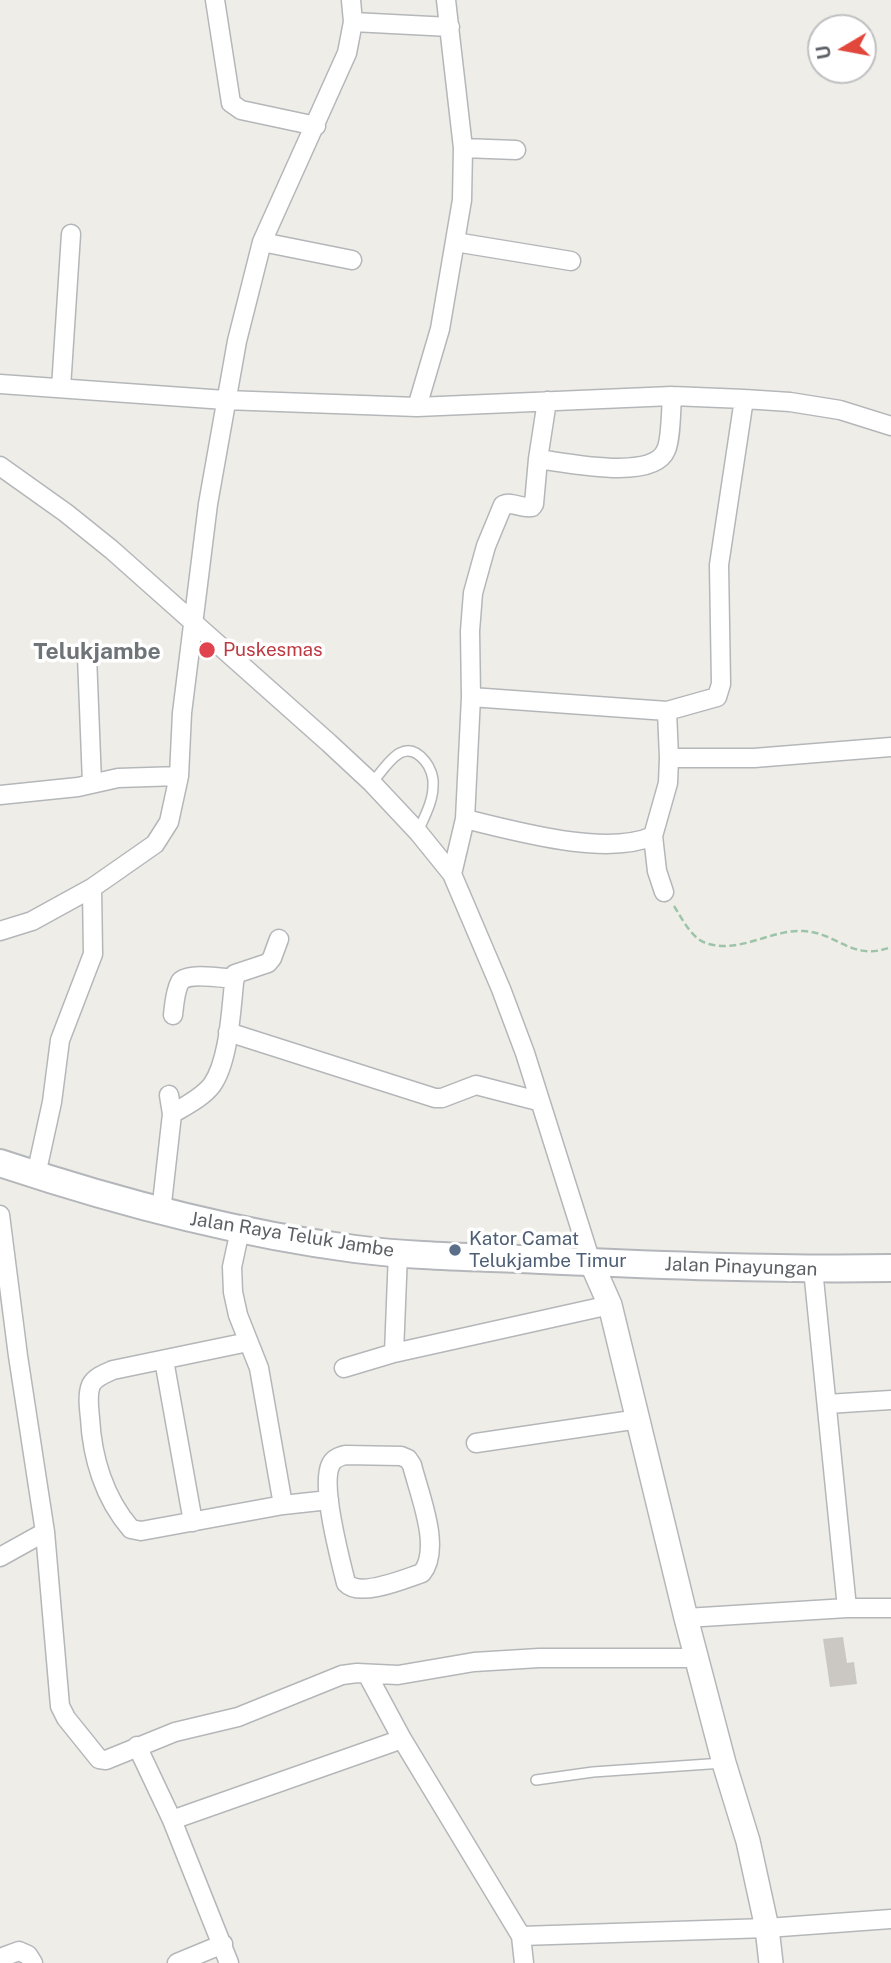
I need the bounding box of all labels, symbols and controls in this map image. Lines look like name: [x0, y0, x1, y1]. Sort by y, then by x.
north arrow: [807, 14, 877, 84]
text: U: [811, 44, 835, 61]
district label: Telukjambe: [33, 638, 161, 666]
place label: Puskesmas: [223, 639, 323, 661]
marker: Puskesmas: [197, 640, 217, 660]
street label: Jalan Raya Teluk Jambe: [188, 1208, 396, 1262]
place label: Kator Camat Telukjambe Timur: [469, 1228, 627, 1272]
marker: Kator Camat Telukjambe Timur: [447, 1242, 463, 1258]
street label: Jalan Pinayungan: [664, 1253, 818, 1281]

